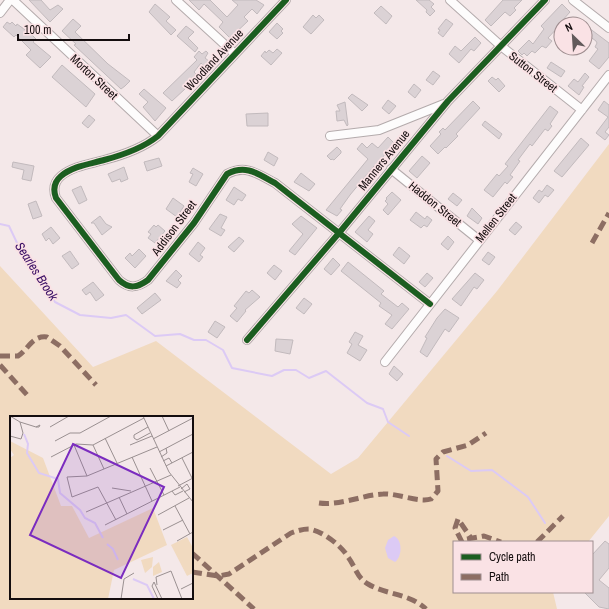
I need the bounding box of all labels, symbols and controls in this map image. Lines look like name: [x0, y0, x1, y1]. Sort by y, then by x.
scale bar: [18, 16, 129, 42]
north arrow: [553, 16, 593, 56]
text: N: [563, 19, 575, 35]
text: 100 m: [24, 22, 51, 38]
street label: Woodland Avenue: [181, 25, 247, 95]
street label: Sutton Street: [505, 48, 561, 96]
street label: Morton Street: [67, 51, 121, 103]
street label: Manners Avenue: [355, 126, 413, 194]
street label: Haddon Street: [405, 178, 465, 230]
street label: Mellen Street: [472, 190, 520, 246]
street label: Addison Street: [147, 197, 200, 260]
water label: Searles Brook: [11, 239, 62, 305]
inset map: [10, 416, 193, 599]
legend: [453, 541, 593, 593]
text: Cycle path: [489, 549, 536, 565]
text: Path: [489, 569, 509, 585]

